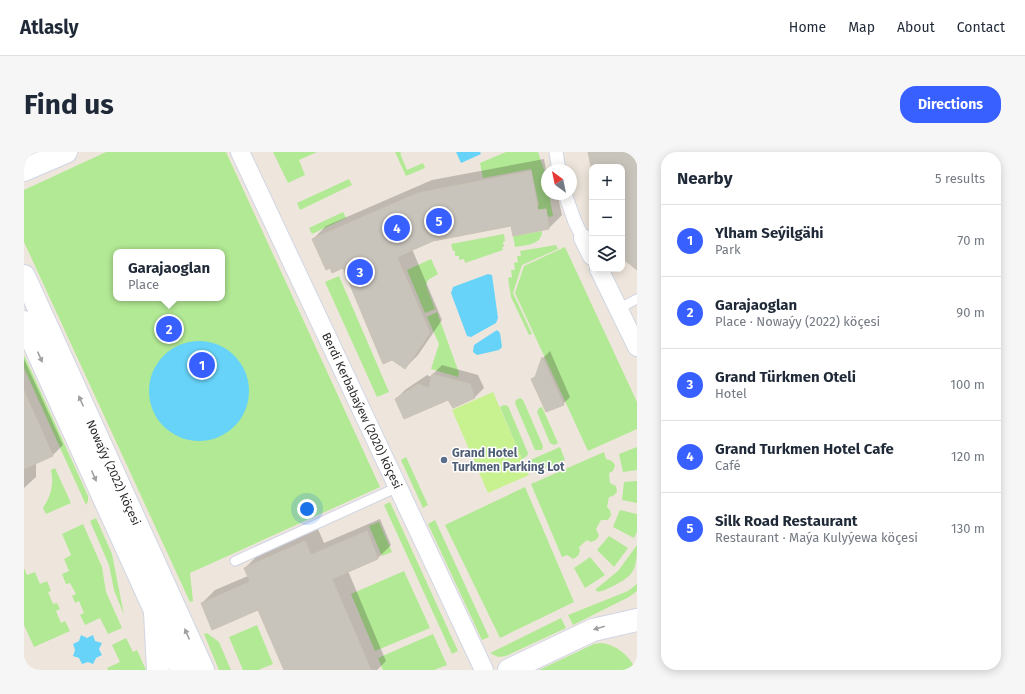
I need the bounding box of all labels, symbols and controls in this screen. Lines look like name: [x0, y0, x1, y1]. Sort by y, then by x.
text: Atlasly: [20, 16, 79, 39]
text: Home: [789, 19, 826, 36]
text: Map: [848, 19, 875, 36]
text: About: [897, 19, 935, 36]
text: Contact: [957, 19, 1005, 36]
button: Directions: [900, 86, 1001, 123]
text: Find us: [24, 88, 114, 121]
north arrow: [541, 164, 577, 200]
map controls: [589, 164, 625, 272]
button: +: [589, 164, 625, 200]
text: Nearby: [677, 168, 732, 189]
text: 5 results: [935, 171, 985, 186]
button: −: [589, 200, 625, 236]
pin: 5: [426, 206, 452, 236]
pin: 4: [384, 213, 410, 243]
text: Ylham Seýilgähi: [715, 224, 824, 242]
text: 1: [687, 233, 693, 248]
text: 70 m: [958, 233, 985, 248]
button: layers: [589, 236, 625, 272]
text: Park: [715, 242, 741, 257]
popup: [113, 249, 225, 301]
pin: 3: [347, 257, 373, 287]
text: Garajaoglan: [128, 259, 210, 277]
text: Place: [128, 277, 159, 292]
text: Garajaoglan: [715, 296, 797, 314]
text: 2: [687, 305, 693, 320]
text: 90 m: [956, 305, 985, 320]
pin: 2: [156, 314, 182, 344]
text: Place · Nowaýy (2022) köçesi: [715, 314, 880, 329]
street label: Berdi Kerbabaýew (2020) köçesi: [319, 330, 405, 491]
pin: 1: [189, 350, 215, 380]
one-way arrow: [37, 352, 43, 363]
text: Grand Türkmen Oteli: [715, 368, 856, 386]
text: 3: [687, 377, 693, 392]
text: 100 m: [950, 377, 985, 392]
text: Hotel: [715, 386, 747, 401]
one-way arrow: [78, 396, 84, 407]
street label: Nowaýy (2022) köçesi: [83, 418, 143, 528]
text: Grand Turkmen Hotel Cafe: [715, 440, 894, 458]
place label: Grand Hotel Turkmen Parking Lot: [452, 446, 565, 474]
text: 4: [686, 449, 694, 464]
text: 120 m: [951, 449, 985, 464]
marker: Grand Hotel Turkmen Parking Lot: [439, 455, 449, 465]
text: Café: [715, 458, 741, 473]
one-way arrow: [91, 470, 97, 481]
your location: [297, 499, 317, 519]
text: Silk Road Restaurant: [715, 512, 858, 530]
text: 5: [687, 521, 693, 536]
text: 130 m: [951, 521, 985, 536]
text: Restaurant · Maýa Kulyýewa köçesi: [715, 530, 918, 545]
one-way arrow: [593, 625, 605, 631]
one-way arrow: [184, 629, 190, 640]

